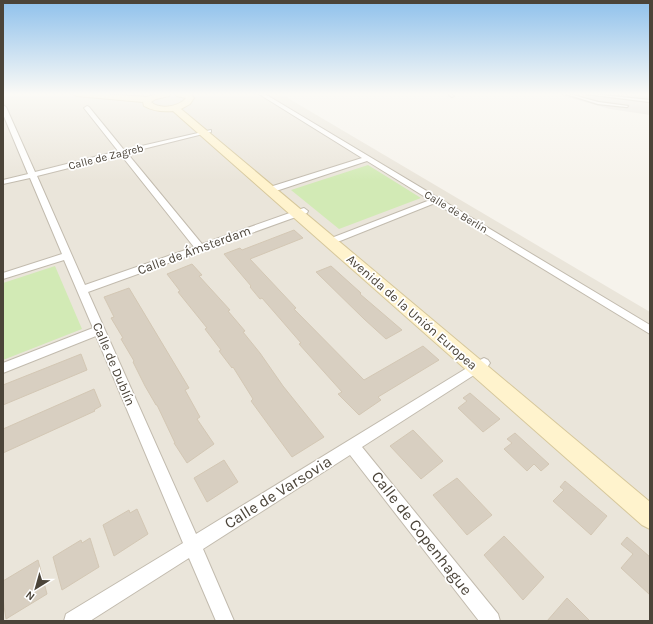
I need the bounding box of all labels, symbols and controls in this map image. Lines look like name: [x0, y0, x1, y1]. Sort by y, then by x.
street label: Calle de Zagreb: [67, 141, 145, 173]
street label: Calle de Berlín: [422, 188, 490, 236]
street label: Calle de Ámsterdam: [135, 221, 253, 277]
street label: Avenida de la Unión Europea: [344, 251, 480, 373]
street label: Calle de Dublín: [90, 320, 138, 408]
street label: Calle de Varsovia: [221, 451, 335, 533]
street label: Calle de Copenhague: [368, 467, 476, 599]
north arrow: [16, 568, 56, 608]
text: N: [23, 588, 37, 603]

